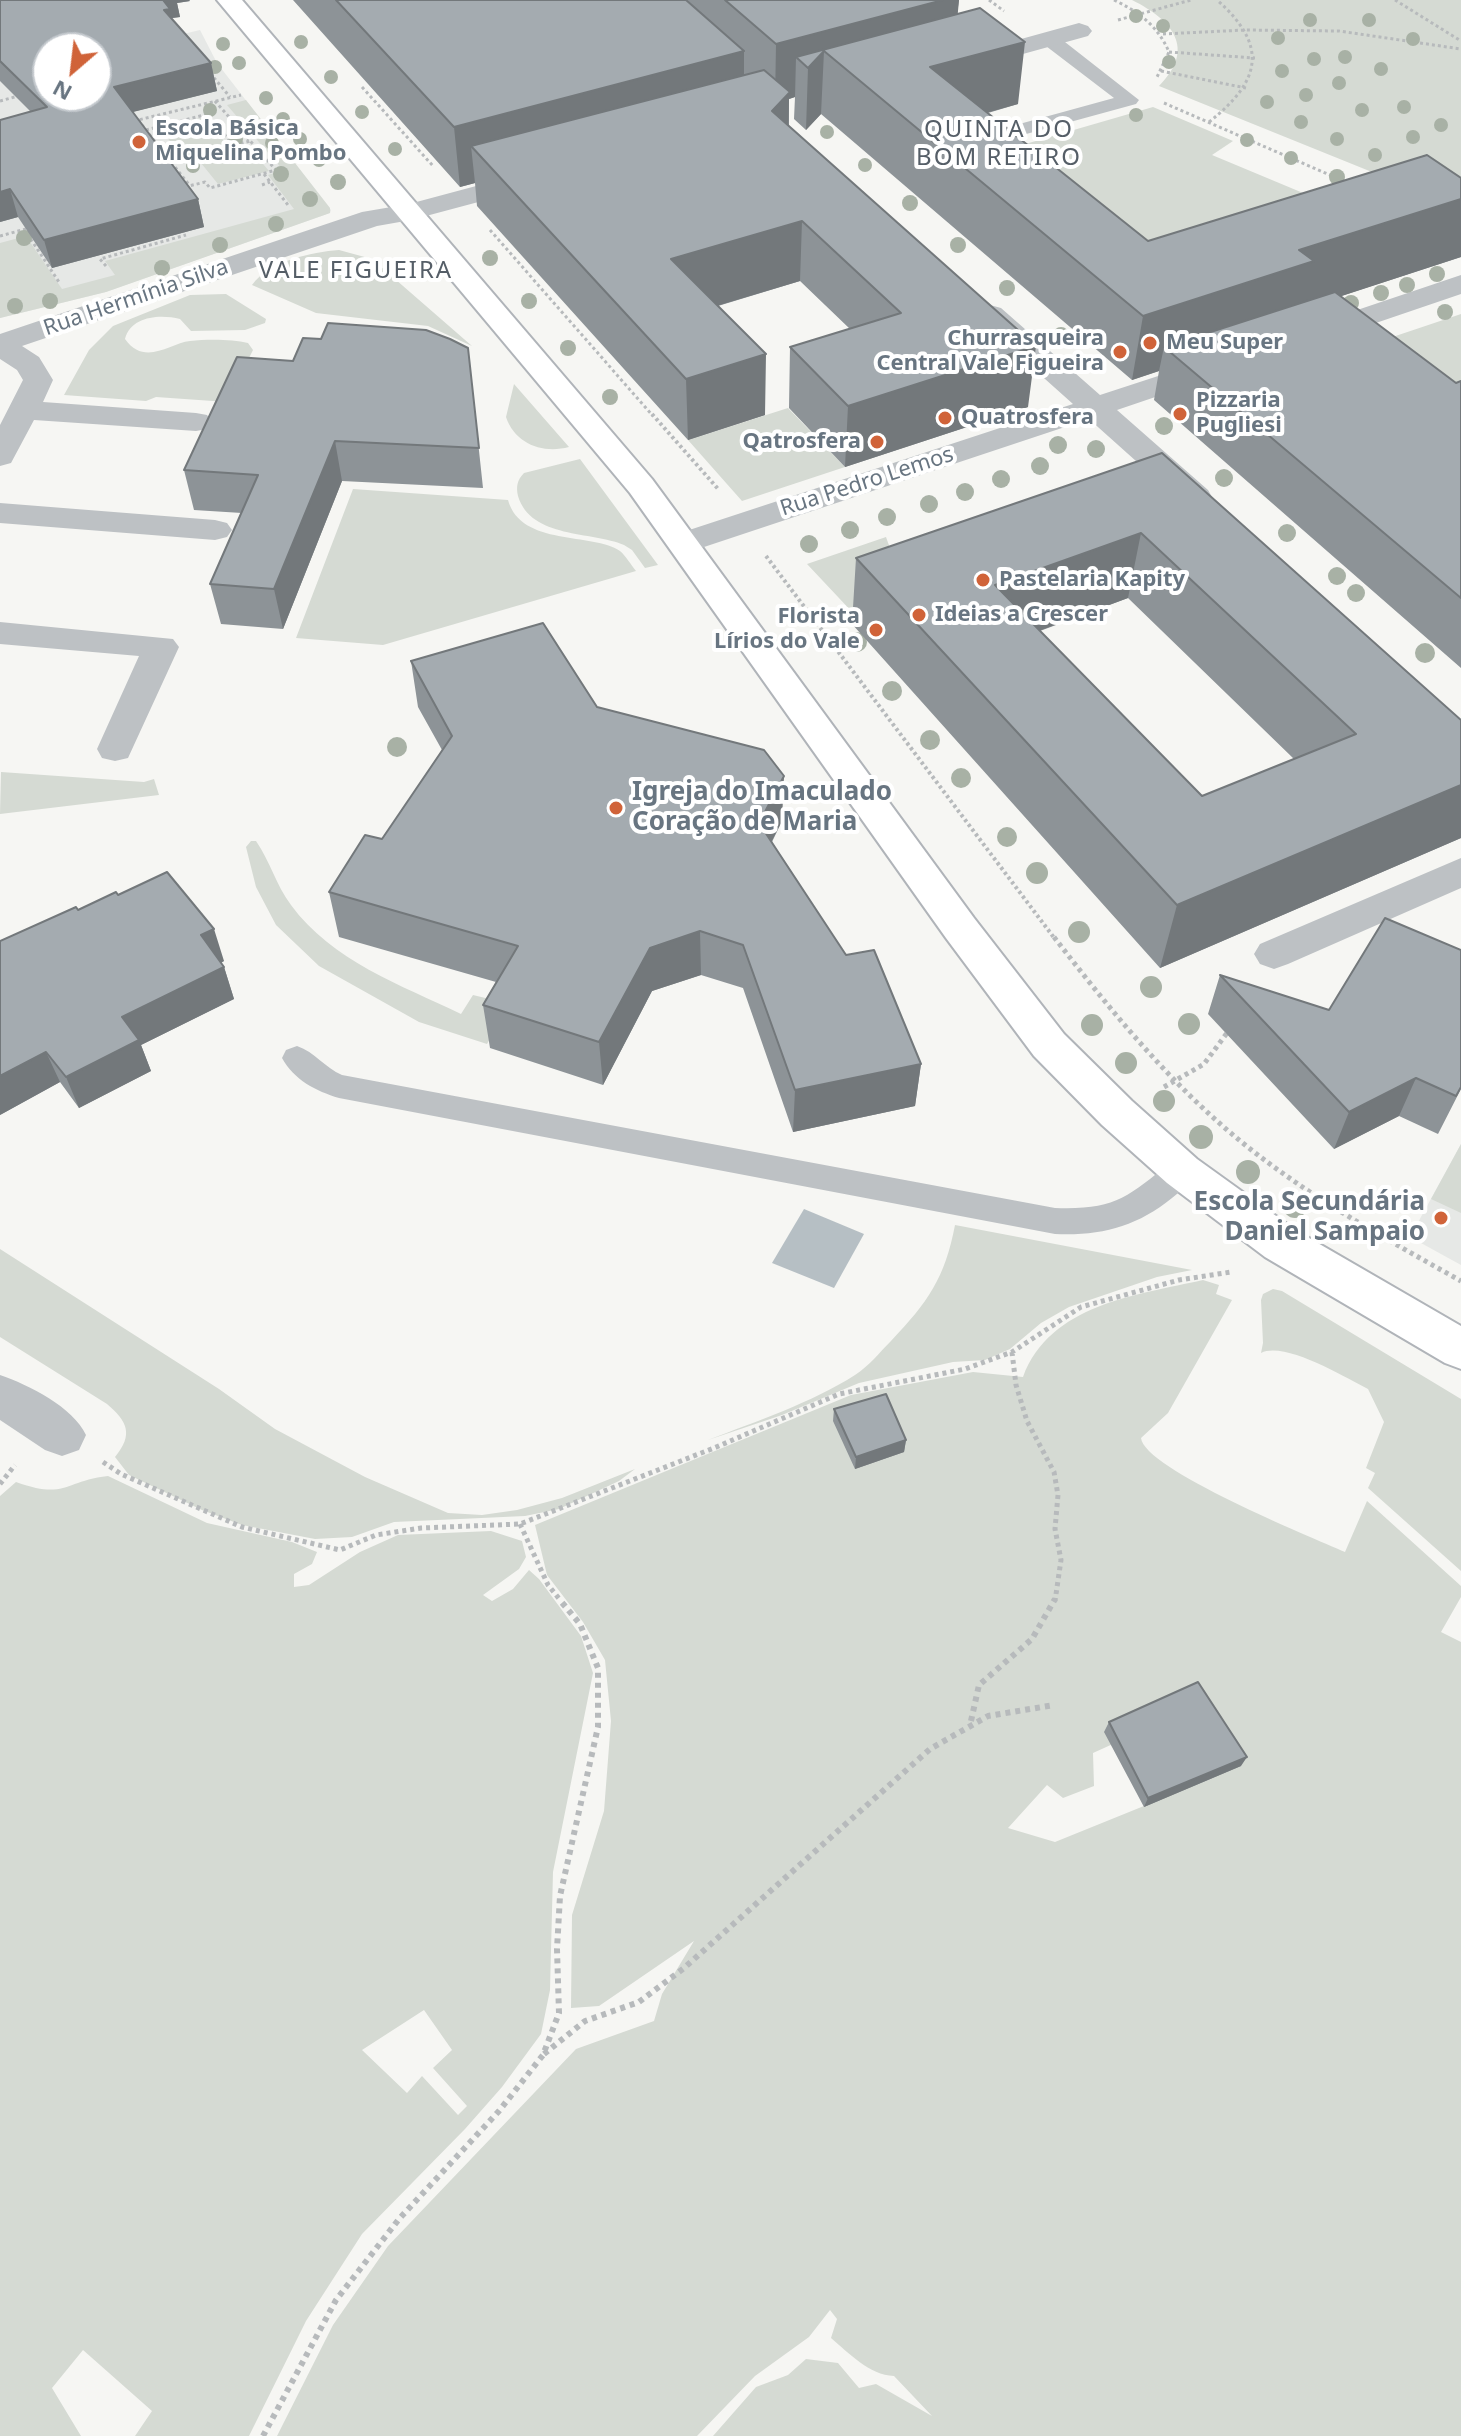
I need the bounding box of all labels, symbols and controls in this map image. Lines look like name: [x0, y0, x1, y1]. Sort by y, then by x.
north arrow: [32, 32, 112, 112]
text: N: [47, 74, 77, 109]
place label: Escola Básica Miquelina Pombo: [155, 116, 347, 168]
district label: QUINTA DO BOM RETIRO: [916, 116, 1082, 172]
marker: Escola Básica Miquelina Pombo: [130, 133, 148, 151]
street label: Rua Hermínia Silva: [40, 254, 232, 342]
district label: VALE FIGUEIRA: [259, 257, 453, 285]
place label: Churrasqueira Central Vale Figueira: [876, 326, 1104, 378]
place label: Meu Super: [1166, 330, 1283, 356]
marker: Meu Super: [1141, 334, 1159, 352]
marker: Churrasqueira Central Vale Figueira: [1111, 343, 1129, 361]
place label: Pizzaria Pugliesi: [1196, 388, 1282, 440]
place label: Quatrosfera: [961, 405, 1094, 431]
marker: Pizzaria Pugliesi: [1171, 405, 1189, 423]
marker: Quatrosfera: [936, 409, 954, 427]
place label: Qatrosfera: [742, 429, 861, 455]
marker: Qatrosfera: [868, 433, 886, 451]
street label: Rua Pedro Lemos: [777, 442, 957, 522]
place label: Pastelaria Kapity: [999, 567, 1185, 593]
marker: Pastelaria Kapity: [974, 571, 992, 589]
place label: Ideias a Crescer: [935, 602, 1108, 628]
place label: Florista Lírios do Vale: [714, 604, 860, 656]
marker: Ideias a Crescer: [910, 606, 928, 624]
marker: Florista Lírios do Vale: [867, 621, 885, 639]
place label: Igreja do Imaculado Coração de Maria: [632, 777, 892, 838]
marker: Igreja do Imaculado Coração de Maria: [607, 799, 625, 817]
place label: Escola Secundária Daniel Sampaio: [1194, 1187, 1425, 1248]
marker: Escola Secundária Daniel Sampaio: [1432, 1209, 1450, 1227]

